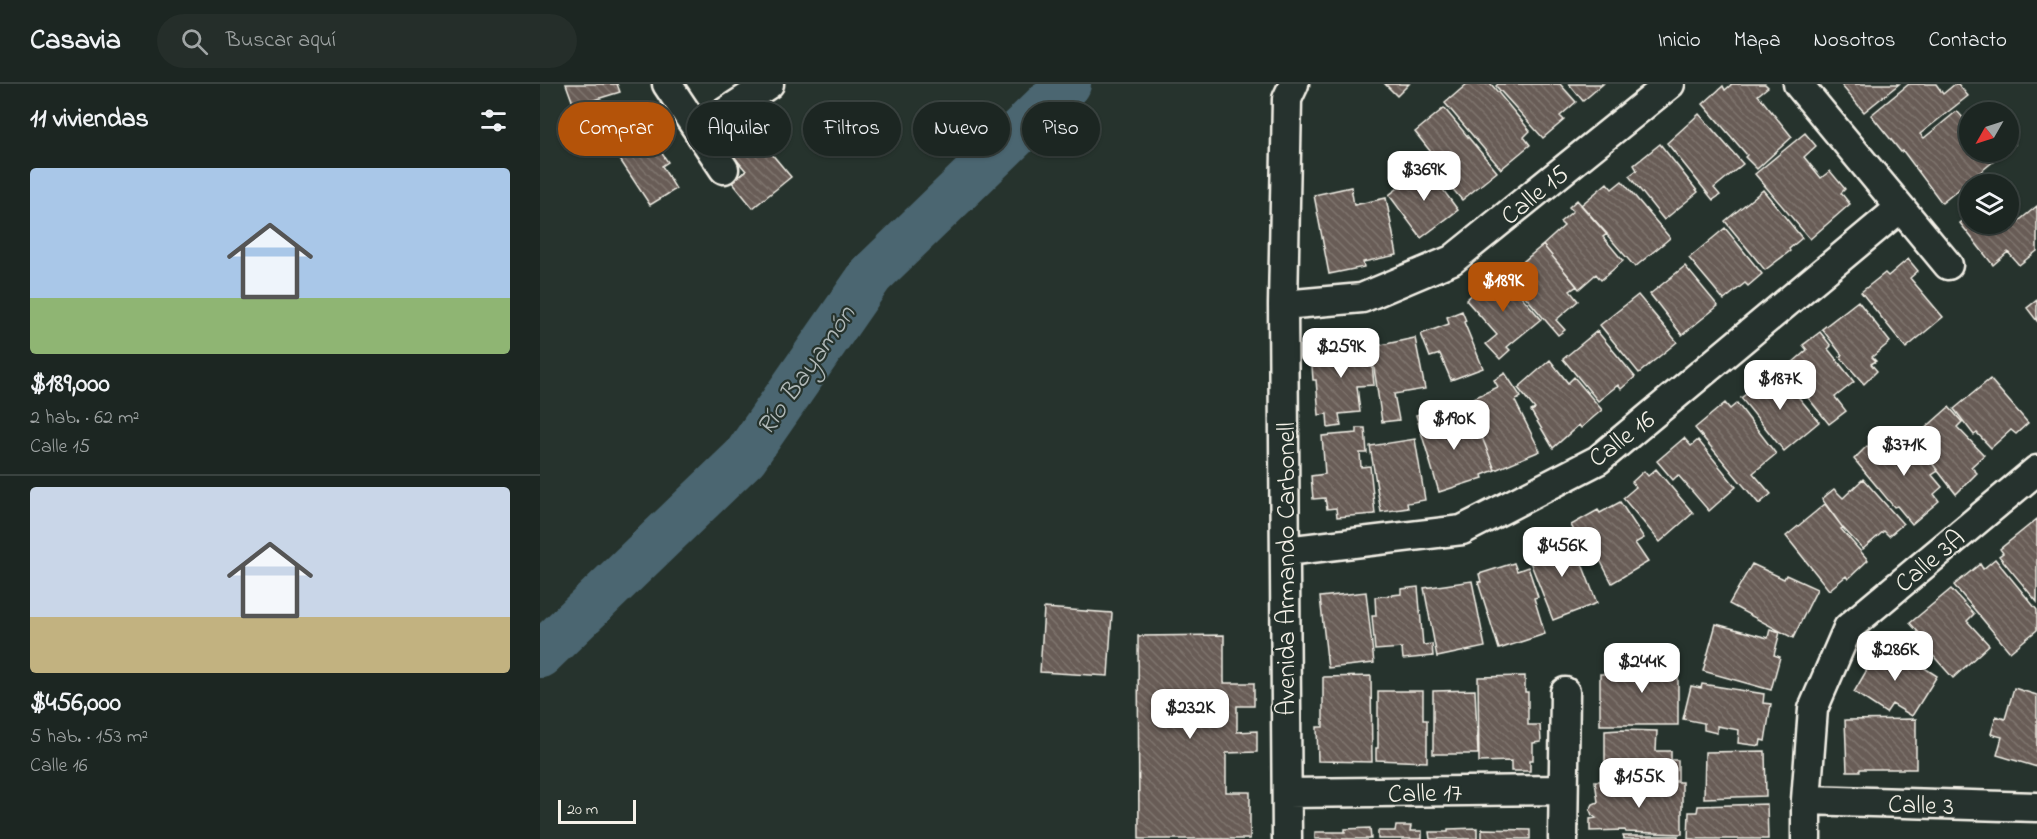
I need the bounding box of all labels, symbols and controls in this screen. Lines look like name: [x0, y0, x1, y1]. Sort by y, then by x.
search box: [157, 14, 577, 68]
text: Casavia: [30, 21, 121, 62]
icon: search: [178, 25, 211, 58]
text: Buscar aquí: [226, 25, 336, 57]
text: Inicio: [1658, 26, 1701, 56]
text: Mapa: [1734, 26, 1781, 56]
text: Nosotros: [1814, 26, 1896, 56]
text: Contacto: [1929, 26, 2007, 56]
text: 11 viviendas: [30, 101, 149, 139]
chip: Comprar: [558, 102, 675, 156]
chip: Alquilar: [687, 102, 791, 156]
chip: Filtros: [803, 102, 901, 156]
chip: Nuevo: [913, 102, 1010, 156]
chip: Piso: [1022, 102, 1100, 156]
north arrow: [1959, 102, 2019, 162]
map controls: [1959, 102, 2019, 234]
icon: filters: [477, 104, 510, 137]
pin: $369K: [1382, 151, 1466, 202]
text: $369K: [1402, 156, 1446, 185]
street label: Calle 15: [1493, 157, 1578, 236]
button: layers: [1959, 174, 2019, 234]
icon: home: [216, 207, 324, 315]
pin: $189K: [1461, 262, 1545, 313]
text: $189K: [1482, 267, 1524, 296]
water label: Río Bayamón: [748, 298, 867, 445]
pin: $259K: [1299, 328, 1383, 379]
text: $259K: [1316, 333, 1366, 362]
pin: $187K: [1738, 360, 1822, 411]
text: $187K: [1758, 365, 1802, 394]
text: $189,000: [30, 366, 110, 404]
pin: $190K: [1412, 400, 1496, 451]
street label: Calle 16: [1581, 403, 1664, 478]
text: 2 hab. · 62 m²: [30, 404, 139, 433]
text: $190K: [1433, 405, 1475, 434]
street label: Avenida Armando Carbonell: [1269, 422, 1307, 716]
pin: $371K: [1862, 426, 1946, 477]
text: $371K: [1882, 431, 1926, 460]
text: Calle 15: [30, 433, 90, 462]
street label: Calle 3A: [1887, 521, 1975, 603]
icon: home: [216, 526, 324, 634]
pin: $456K: [1520, 527, 1604, 578]
text: $456K: [1537, 532, 1587, 561]
pin: $286K: [1853, 631, 1937, 682]
text: $286K: [1871, 636, 1919, 665]
pin: $244K: [1600, 643, 1684, 694]
text: $244K: [1618, 648, 1666, 677]
text: $456,000: [30, 685, 121, 723]
pin: $232K: [1148, 689, 1232, 740]
text: $232K: [1165, 694, 1215, 723]
text: 5 hab. · 153 m²: [30, 723, 148, 752]
text: Calle 16: [30, 752, 88, 781]
pin: $155K: [1597, 758, 1681, 809]
text: $155K: [1613, 763, 1665, 792]
street label: Calle 17: [1388, 775, 1463, 815]
street label: Calle 3: [1887, 787, 1955, 827]
scale bar: [558, 797, 636, 824]
text: 20 m: [567, 798, 598, 822]

